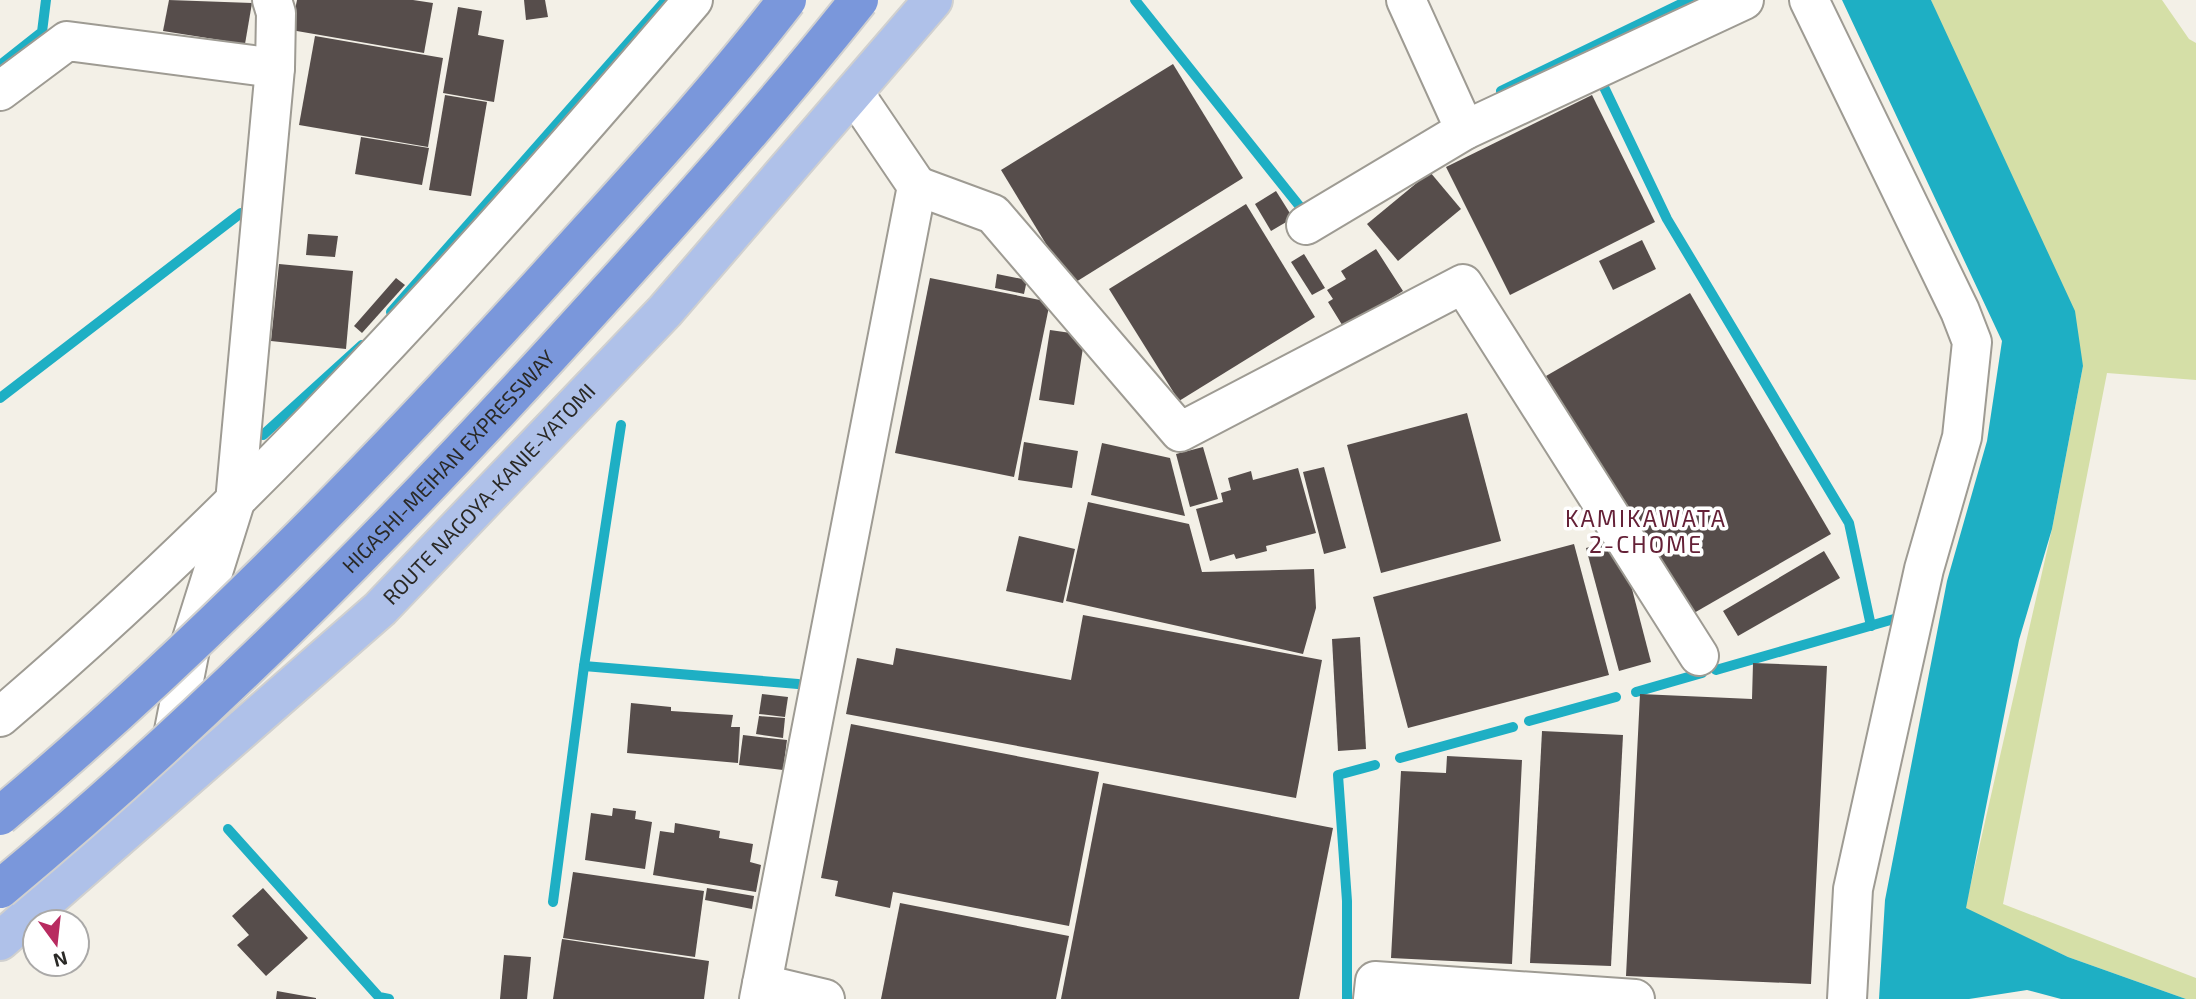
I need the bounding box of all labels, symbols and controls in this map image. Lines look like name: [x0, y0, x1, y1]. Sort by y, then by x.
street label: HIGASHI-MEIHAN EXPRESSWAY: [336, 344, 559, 577]
street label: ROUTE NAGOYA-KANIE-YATOMI: [377, 378, 600, 609]
district label: KAMIKAWATA 2-CHOME: [1565, 504, 1727, 558]
north arrow: [21, 908, 91, 978]
text: N: [51, 947, 70, 973]

